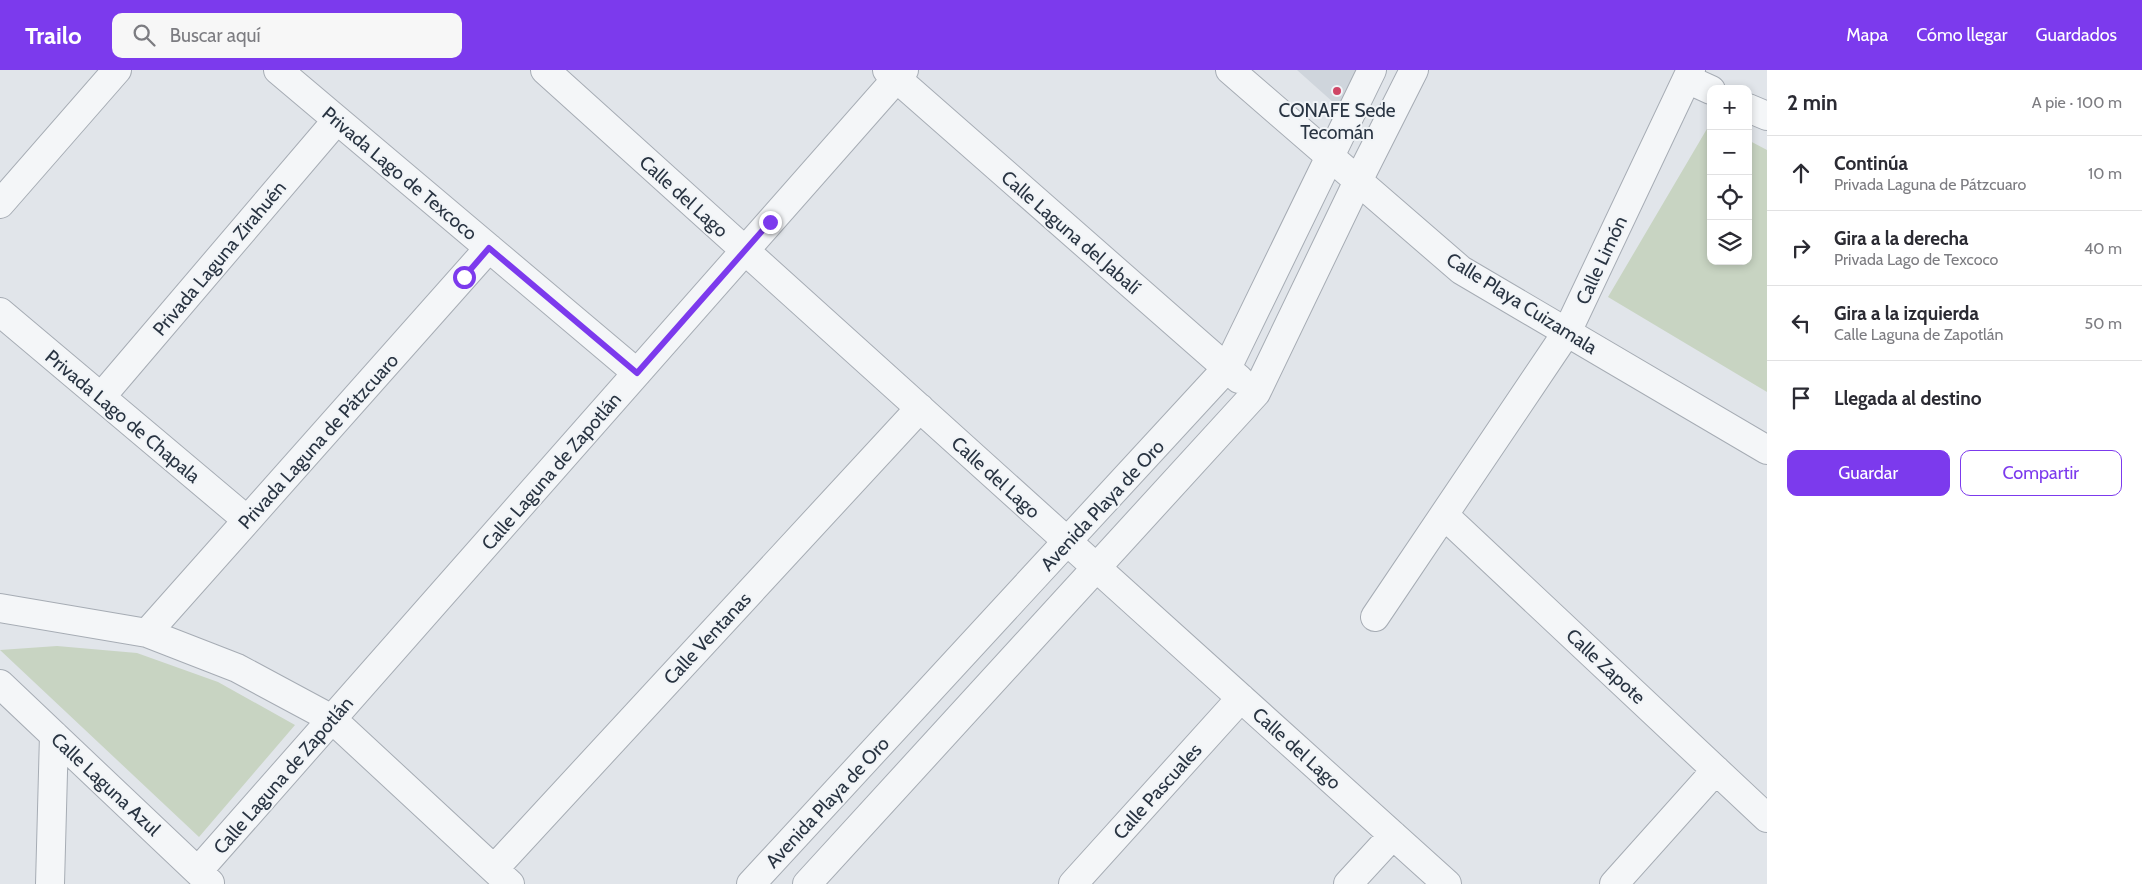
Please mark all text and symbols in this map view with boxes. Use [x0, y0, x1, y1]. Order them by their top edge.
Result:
search box [112, 13, 462, 58]
text: Trailo [25, 21, 82, 50]
icon: search [130, 21, 158, 49]
text: Buscar aquí [170, 24, 260, 47]
text: Mapa [1846, 24, 1888, 46]
text: Cómo llegar [1916, 24, 2008, 46]
text: Guardados [2036, 24, 2117, 46]
marker: CONAFE Sede Tecomán [1331, 85, 1343, 97]
map controls [1707, 85, 1752, 265]
button: + [1707, 85, 1752, 130]
text: 2 min [1787, 90, 1838, 115]
text: A pie · 100 m [2032, 93, 2122, 112]
place label: CONAFE Sede Tecomán [1279, 99, 1396, 144]
street label: Privada Lago de Texcoco [318, 102, 482, 245]
button: − [1707, 130, 1752, 175]
street label: Calle del Lago [635, 151, 733, 242]
text: Continúa [1834, 152, 1908, 175]
icon: ahead [1787, 159, 1815, 187]
text: 10 m [2088, 164, 2122, 183]
street label: Calle Laguna del Jabalí [996, 166, 1145, 299]
button: locate [1707, 175, 1752, 220]
text: Privada Laguna de Pátzcuaro [1834, 175, 2026, 194]
street label: Privada Laguna Zirahuén [148, 176, 291, 340]
route end [759, 211, 782, 234]
street label: Calle Limón [1571, 212, 1632, 308]
button: layers [1707, 220, 1752, 265]
text: Gira a la derecha [1834, 227, 1969, 250]
icon: right [1787, 234, 1815, 262]
text: 40 m [2084, 239, 2122, 258]
street label: Calle Playa Cuizamala [1442, 248, 1601, 359]
text: Privada Lago de Texcoco [1834, 250, 1998, 269]
route start [453, 266, 476, 289]
text: Gira a la izquierda [1834, 302, 1979, 325]
icon: left [1787, 309, 1815, 337]
text: 50 m [2085, 314, 2122, 333]
text: Calle Laguna de Zapotlán [1834, 325, 2003, 344]
street label: Privada Lago de Chapala [41, 345, 205, 488]
street label: Privada Laguna de Pátzcuaro [233, 349, 403, 534]
icon: arrive [1787, 384, 1815, 412]
text: Llegada al destino [1834, 387, 1981, 410]
street label: Calle Laguna de Zapotlán [477, 388, 626, 555]
street label: Calle del Lago [947, 432, 1045, 523]
street label: Avenida Playa de Oro [1036, 435, 1169, 576]
button: Guardar [1787, 450, 1950, 496]
button: Compartir [1960, 450, 2122, 496]
street label: Calle Ventanas [659, 587, 756, 689]
street label: Calle Zapote [1561, 624, 1650, 709]
street label: Calle Laguna de Zapotlán [209, 692, 358, 859]
street label: Calle del Lago [1248, 703, 1346, 794]
street label: Calle Laguna Azul [46, 728, 165, 841]
street label: Avenida Playa de Oro [761, 732, 894, 873]
street label: Calle Pascuales [1108, 739, 1206, 844]

